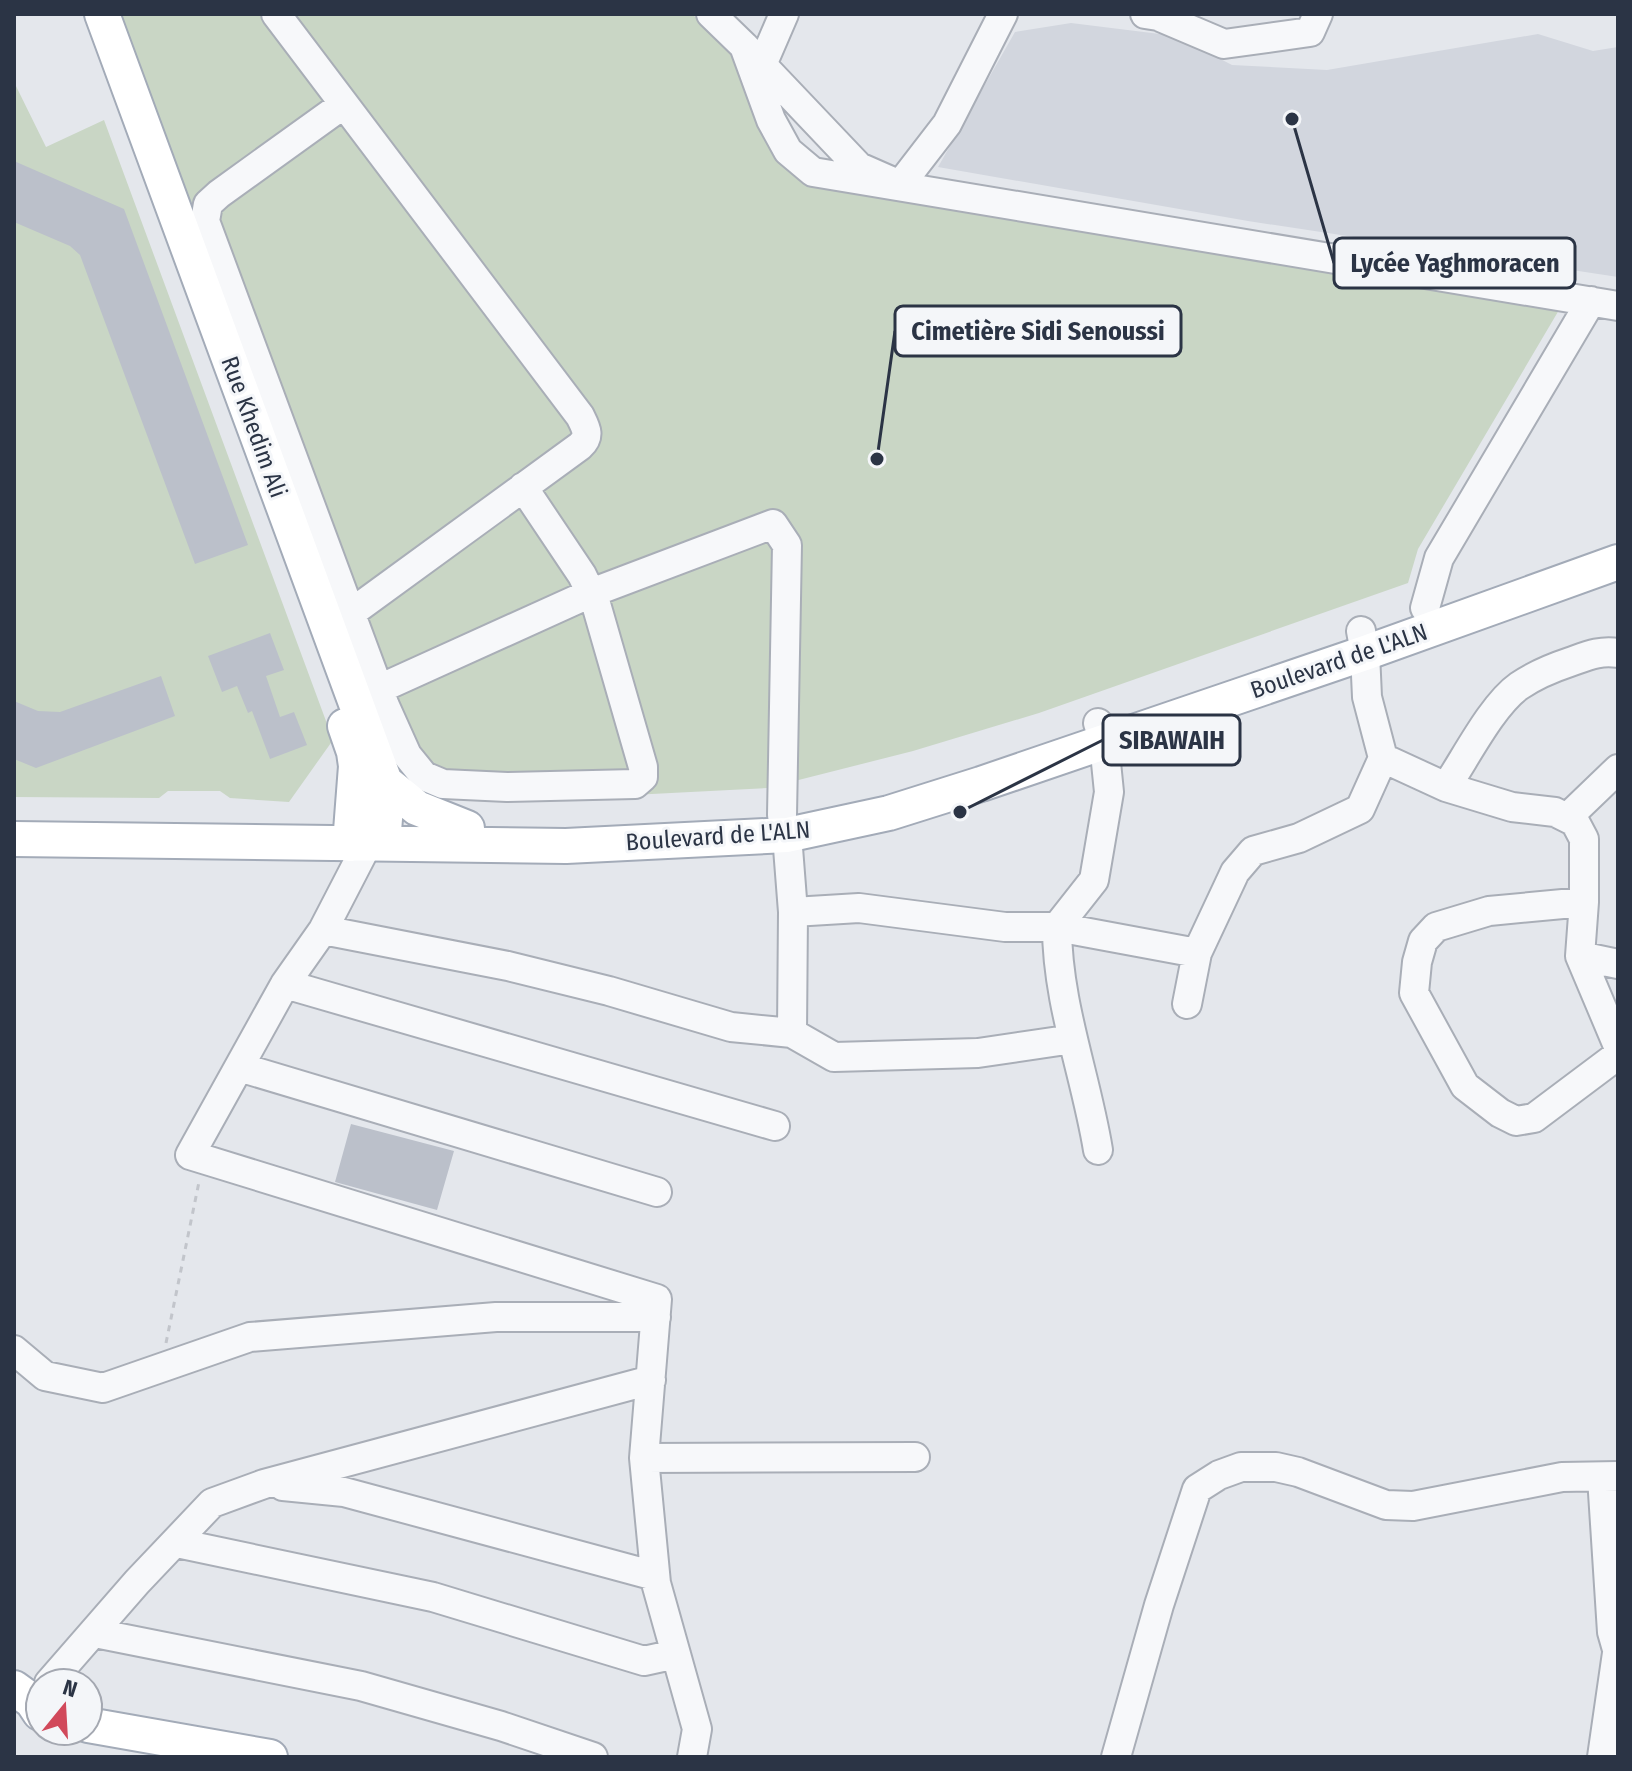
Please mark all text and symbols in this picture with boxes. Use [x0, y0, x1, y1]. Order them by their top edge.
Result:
callout: Lycée Yaghmoracen [1334, 238, 1575, 288]
text: Lycée Yaghmoracen [1350, 248, 1560, 279]
callout: Cimetière Sidi Senoussi [895, 306, 1181, 356]
text: Cimetière Sidi Senoussi [911, 316, 1165, 347]
street label: Rue Khedim Ali [215, 353, 293, 501]
street label: Boulevard de L'ALN [1247, 618, 1431, 704]
callout: SIBAWAIH [1103, 715, 1240, 765]
text: SIBAWAIH [1119, 725, 1225, 756]
street label: Boulevard de L'ALN [625, 816, 811, 856]
north arrow [24, 1667, 104, 1747]
text: N [60, 1674, 80, 1703]

